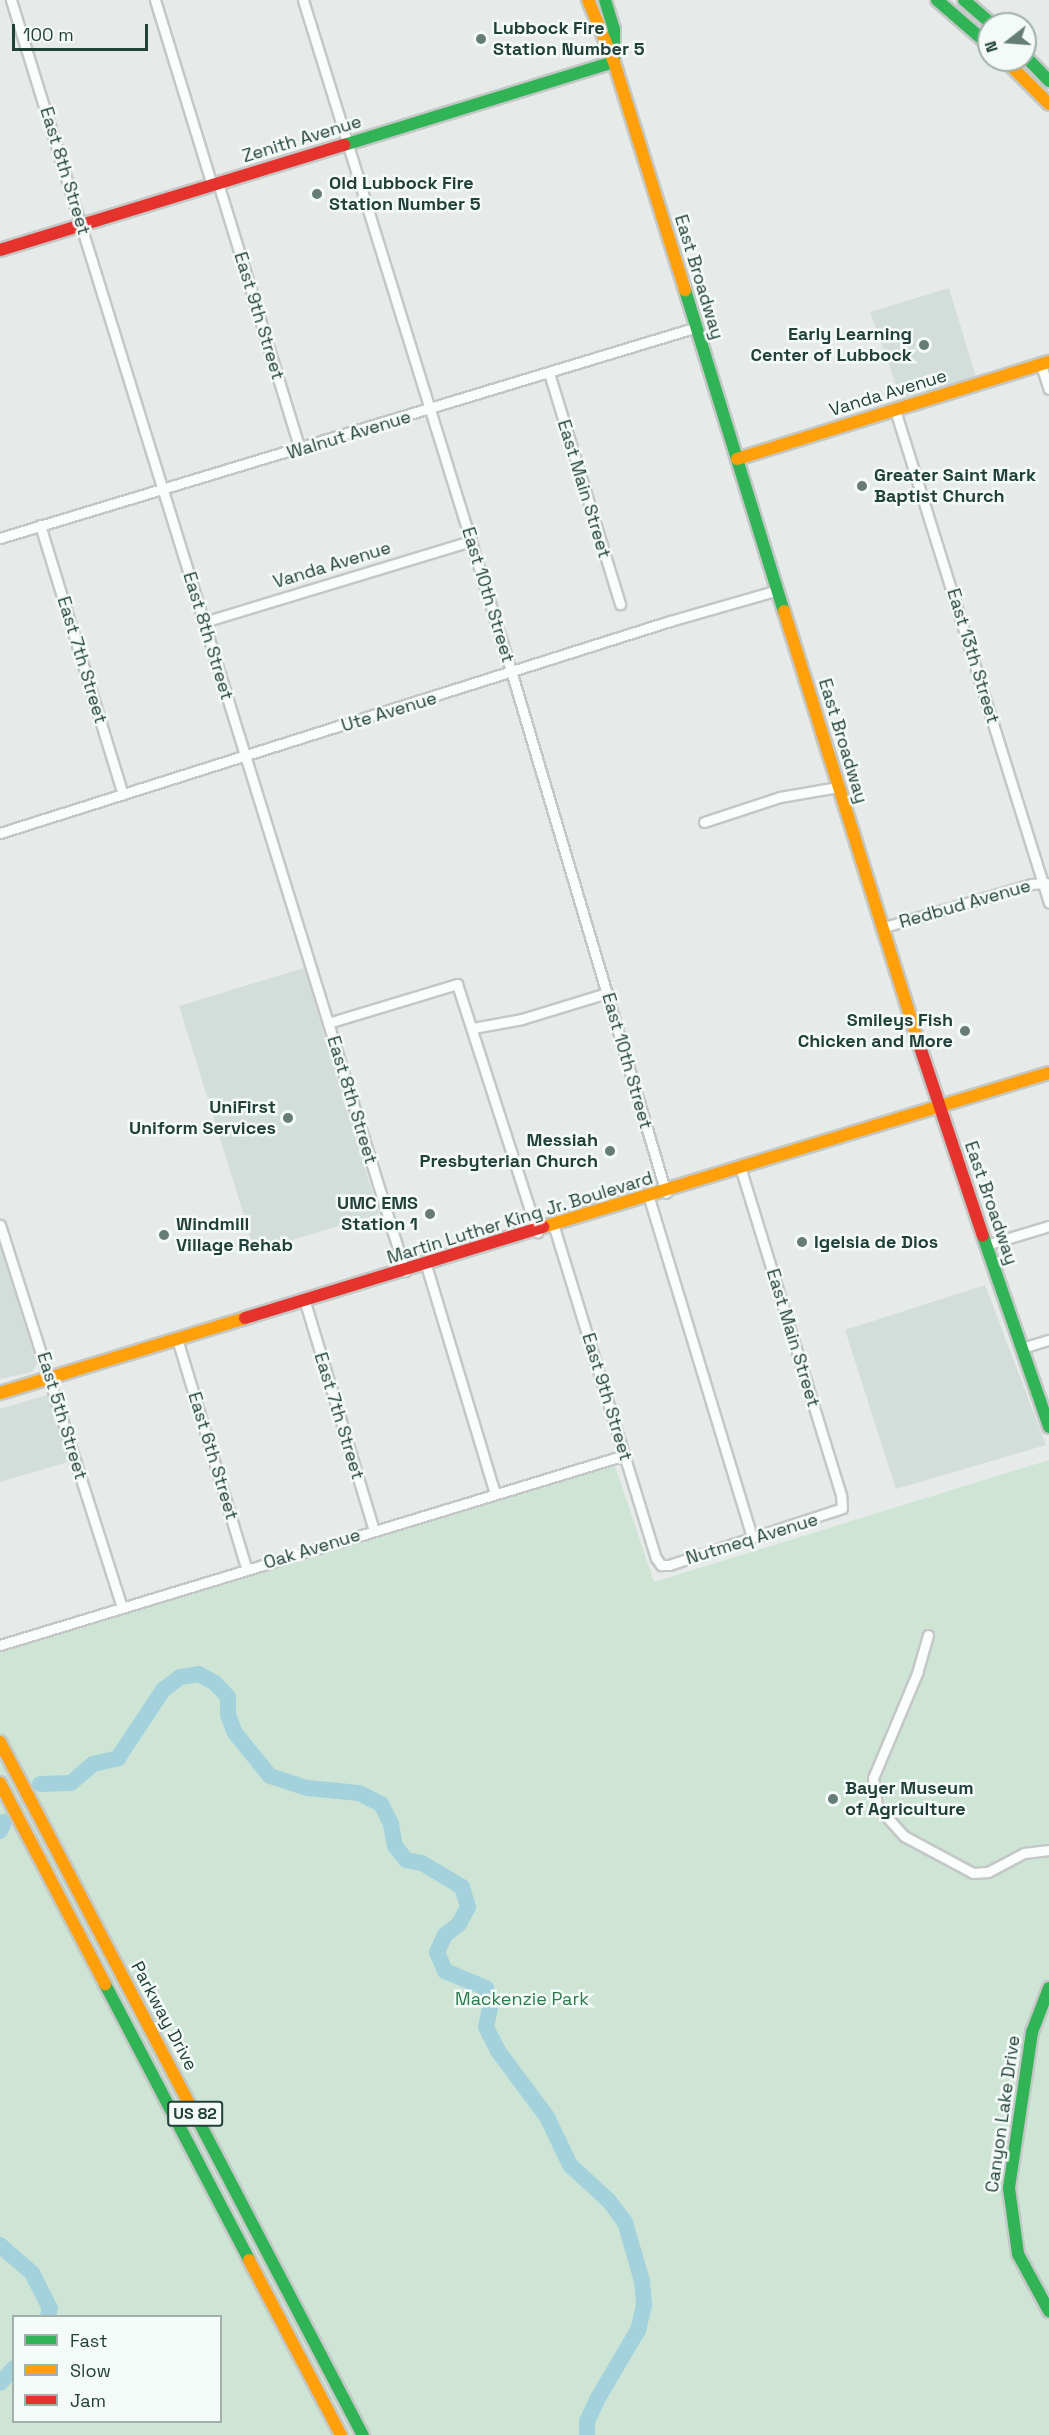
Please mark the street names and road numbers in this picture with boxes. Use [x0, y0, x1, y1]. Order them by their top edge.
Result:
street label: East 8th Street [35, 104, 95, 238]
street label: Zenith Avenue [240, 111, 364, 167]
street label: East Broadway [670, 212, 728, 342]
street label: East 9th Street [229, 249, 289, 383]
street label: Vanda Avenue [826, 365, 950, 421]
street label: Walnut Avenue [284, 406, 414, 464]
street label: East Main Street [553, 417, 615, 561]
street label: East 10th Street [457, 525, 519, 665]
street label: Vanda Avenue [270, 537, 394, 593]
street label: East 8th Street [178, 569, 238, 703]
street label: East 13th Street [942, 586, 1004, 726]
street label: East 7th Street [52, 594, 112, 726]
street label: East Broadway [814, 676, 872, 806]
street label: Ute Avenue [339, 687, 439, 737]
street label: Redbud Avenue [897, 875, 1033, 933]
street label: East 10th Street [597, 990, 657, 1132]
street label: East 8th Street [322, 1033, 382, 1167]
street label: East Broadway [960, 1138, 1022, 1268]
street label: Martin Luther King Jr. Boulevard [384, 1167, 656, 1269]
street label: East Main Street [762, 1266, 824, 1410]
street label: East 9th Street [577, 1330, 637, 1464]
street label: East 5th Street [32, 1350, 92, 1482]
street label: East 7th Street [309, 1350, 369, 1482]
street label: East 6th Street [183, 1389, 243, 1523]
street label: Nutmeq Avenue [683, 1509, 821, 1569]
street label: Oak Avenue [261, 1524, 363, 1574]
street label: Parkway Drive [126, 1958, 202, 2074]
street label: Canyon Lake Drive [981, 2034, 1025, 2194]
road number: US 82 [166, 2101, 224, 2127]

